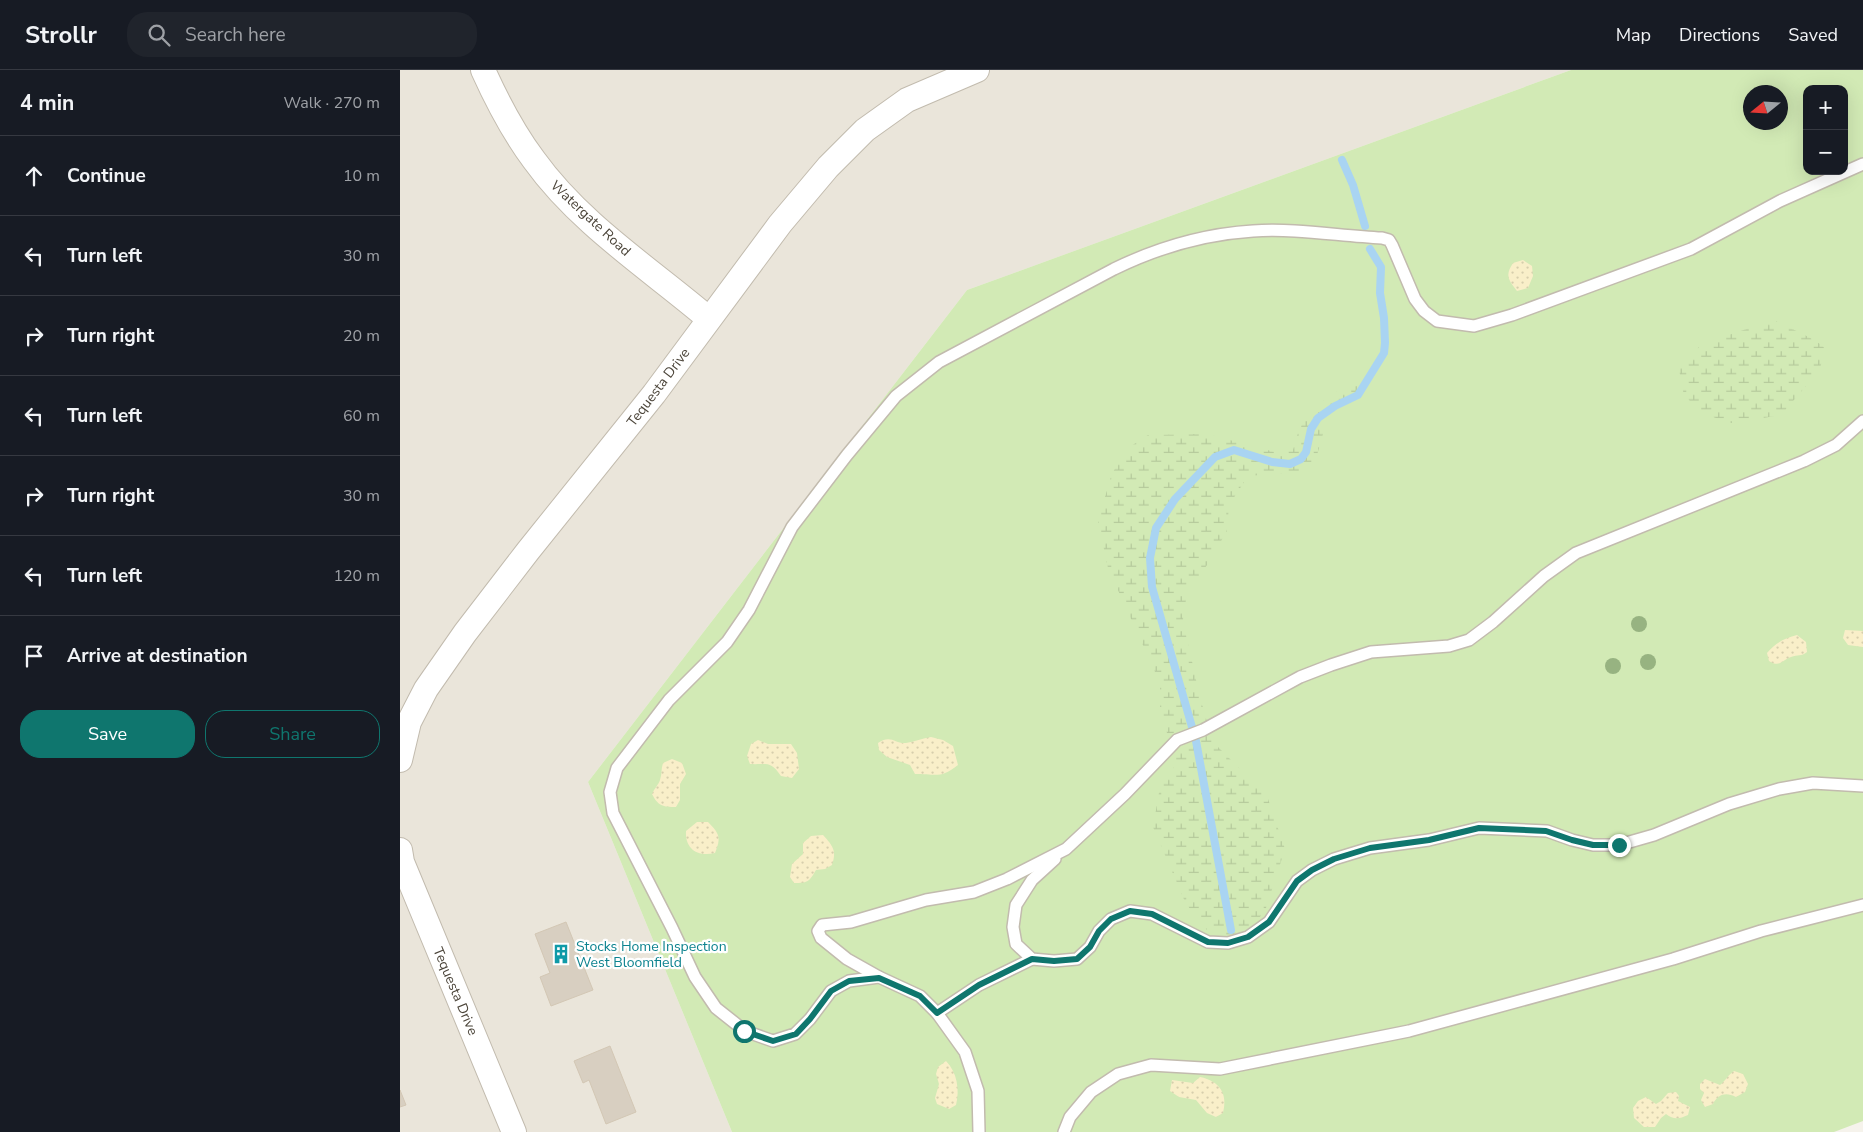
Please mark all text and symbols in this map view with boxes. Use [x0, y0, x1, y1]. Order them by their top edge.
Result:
search box [127, 12, 477, 57]
text: Strollr [25, 19, 97, 51]
icon: search [145, 21, 173, 49]
text: Search here [185, 22, 286, 48]
text: Map [1616, 23, 1651, 47]
text: Directions [1679, 23, 1760, 47]
text: Saved [1788, 23, 1838, 47]
north arrow [1743, 85, 1788, 130]
map controls [1803, 85, 1848, 175]
button: + [1803, 85, 1848, 130]
text: 4 min [20, 89, 74, 117]
text: Walk · 270 m [284, 92, 380, 114]
button: − [1803, 130, 1848, 175]
icon: ahead [20, 162, 48, 190]
text: Continue [67, 163, 146, 189]
text: 10 m [343, 165, 380, 187]
street label: Watergate Road [546, 176, 635, 261]
icon: left [20, 242, 48, 270]
text: Turn left [67, 243, 142, 269]
text: 30 m [343, 245, 380, 267]
icon: right [20, 322, 48, 350]
text: Turn right [67, 323, 154, 349]
text: 20 m [343, 325, 380, 347]
street label: Tequesta Drive [623, 344, 694, 431]
icon: left [20, 402, 48, 430]
text: Turn left [67, 403, 142, 429]
text: 60 m [343, 405, 380, 427]
icon: right [20, 482, 48, 510]
text: Turn right [67, 483, 154, 509]
text: 30 m [343, 485, 380, 507]
icon: left [20, 562, 48, 590]
text: Turn left [67, 563, 142, 589]
text: 120 m [333, 565, 380, 587]
icon: arrive [20, 642, 48, 670]
text: Arrive at destination [67, 643, 248, 669]
button: Save [20, 710, 195, 758]
button: Share [205, 710, 380, 758]
route end [1608, 834, 1631, 857]
place label: Stocks Home Inspection West Bloomfield [576, 937, 727, 972]
building icon: Stocks Home Inspection West Bloomfield [550, 943, 572, 965]
street label: Tequesta Drive [428, 944, 483, 1038]
route start [733, 1020, 756, 1043]

